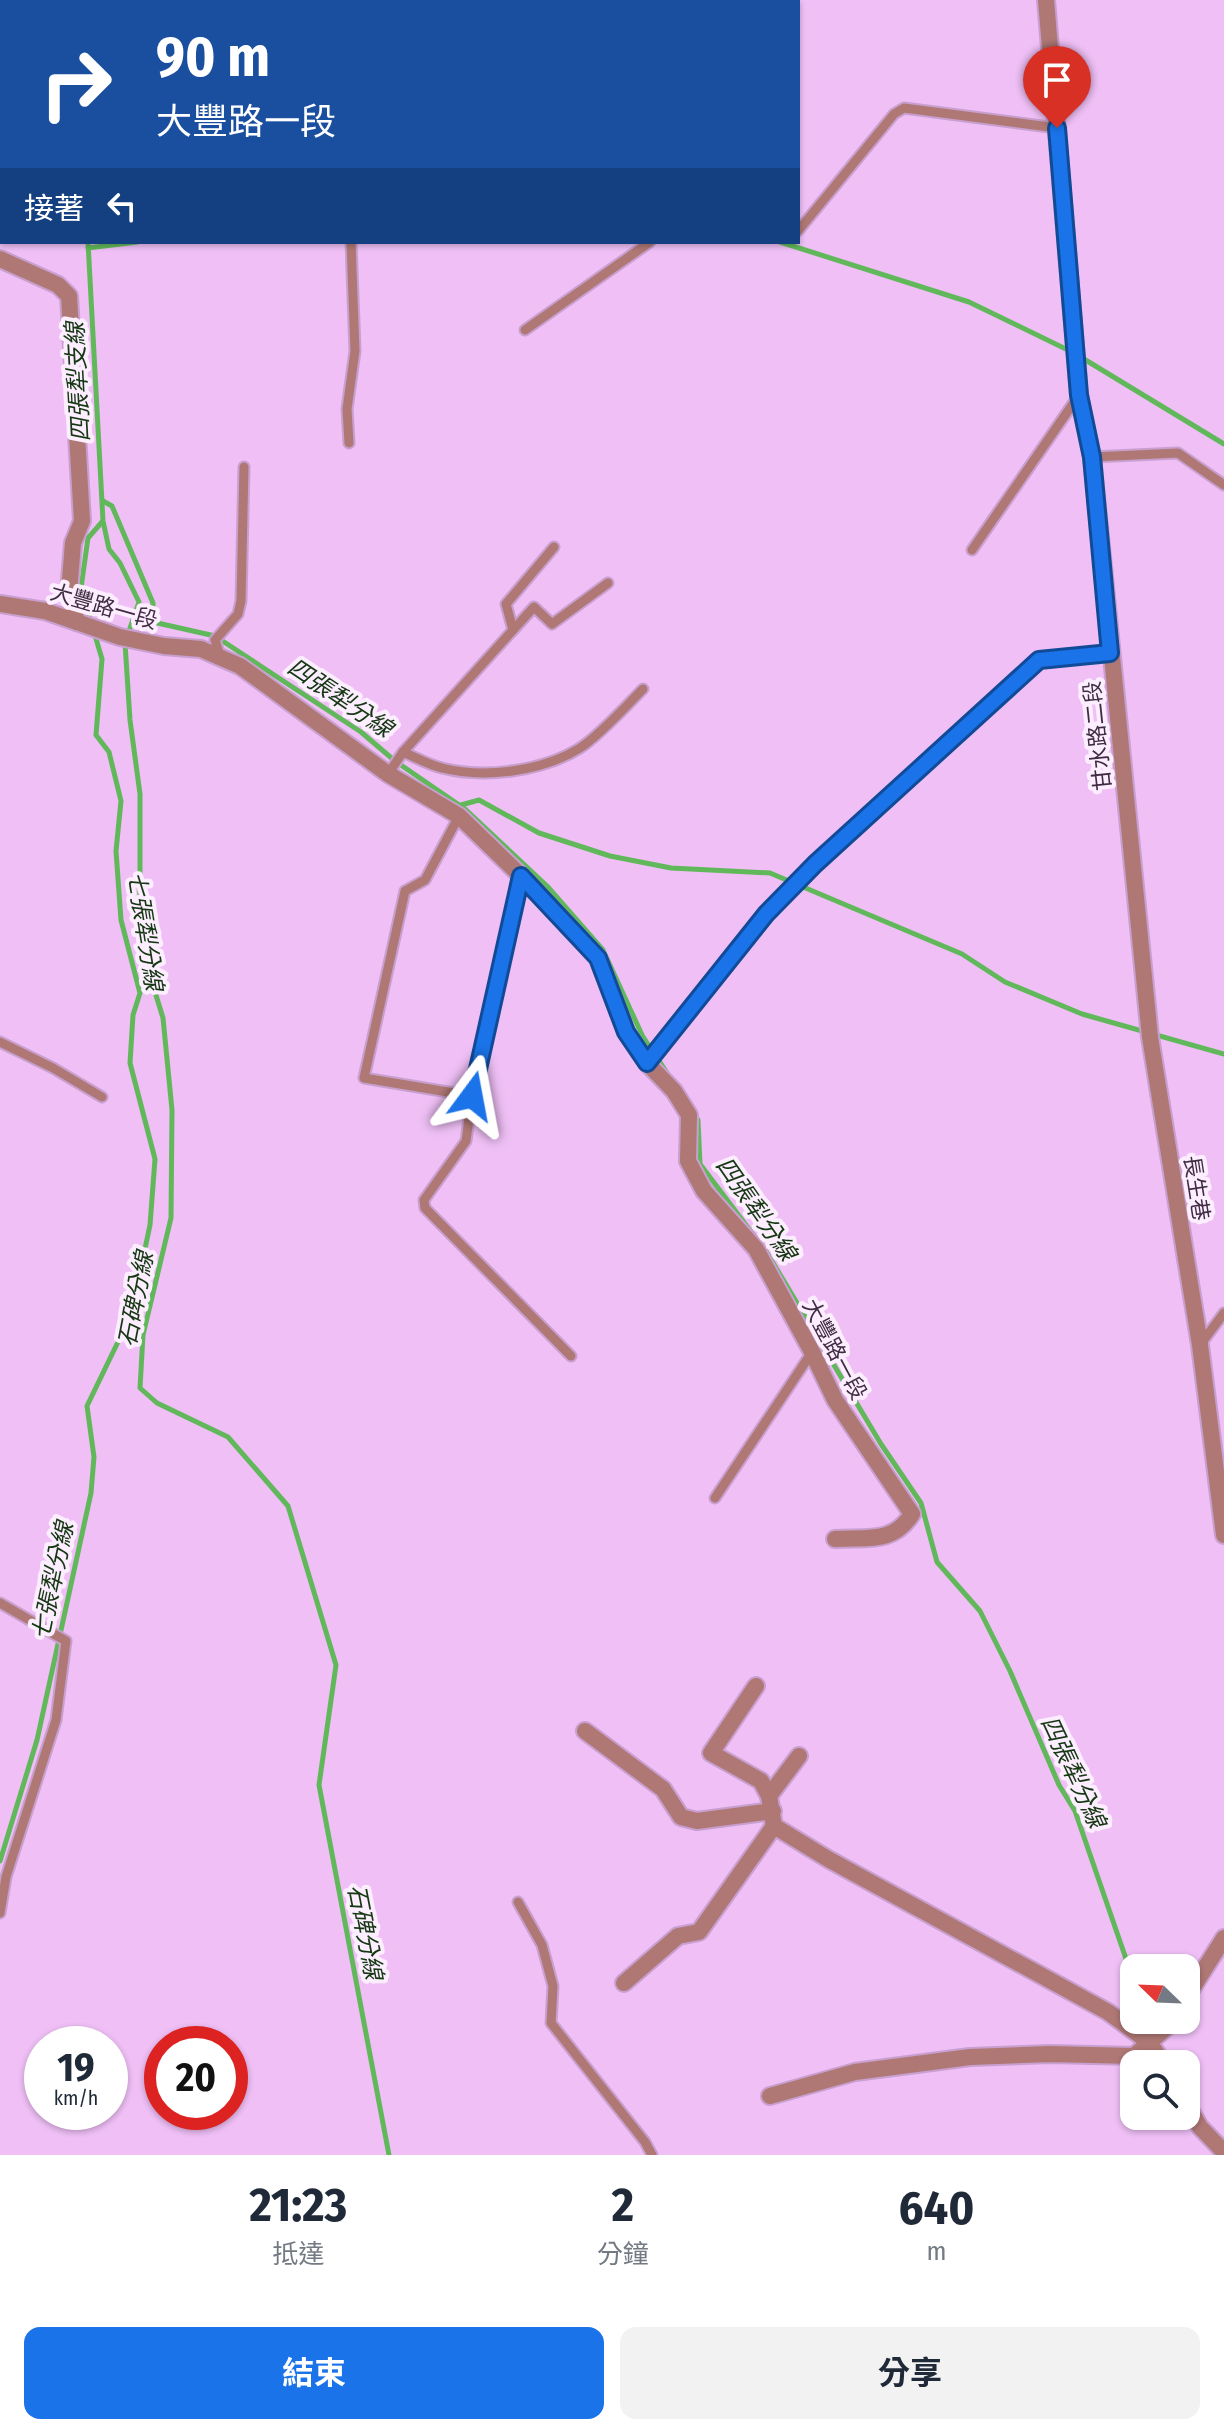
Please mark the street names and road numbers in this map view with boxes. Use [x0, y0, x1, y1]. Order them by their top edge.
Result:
street label: 大豐路一段 [47, 578, 160, 635]
street label: 甘水路二段 [1078, 680, 1117, 792]
street label: 長生巷 [1178, 1153, 1215, 1223]
street label: 大豐路一段 [797, 1294, 872, 1404]

